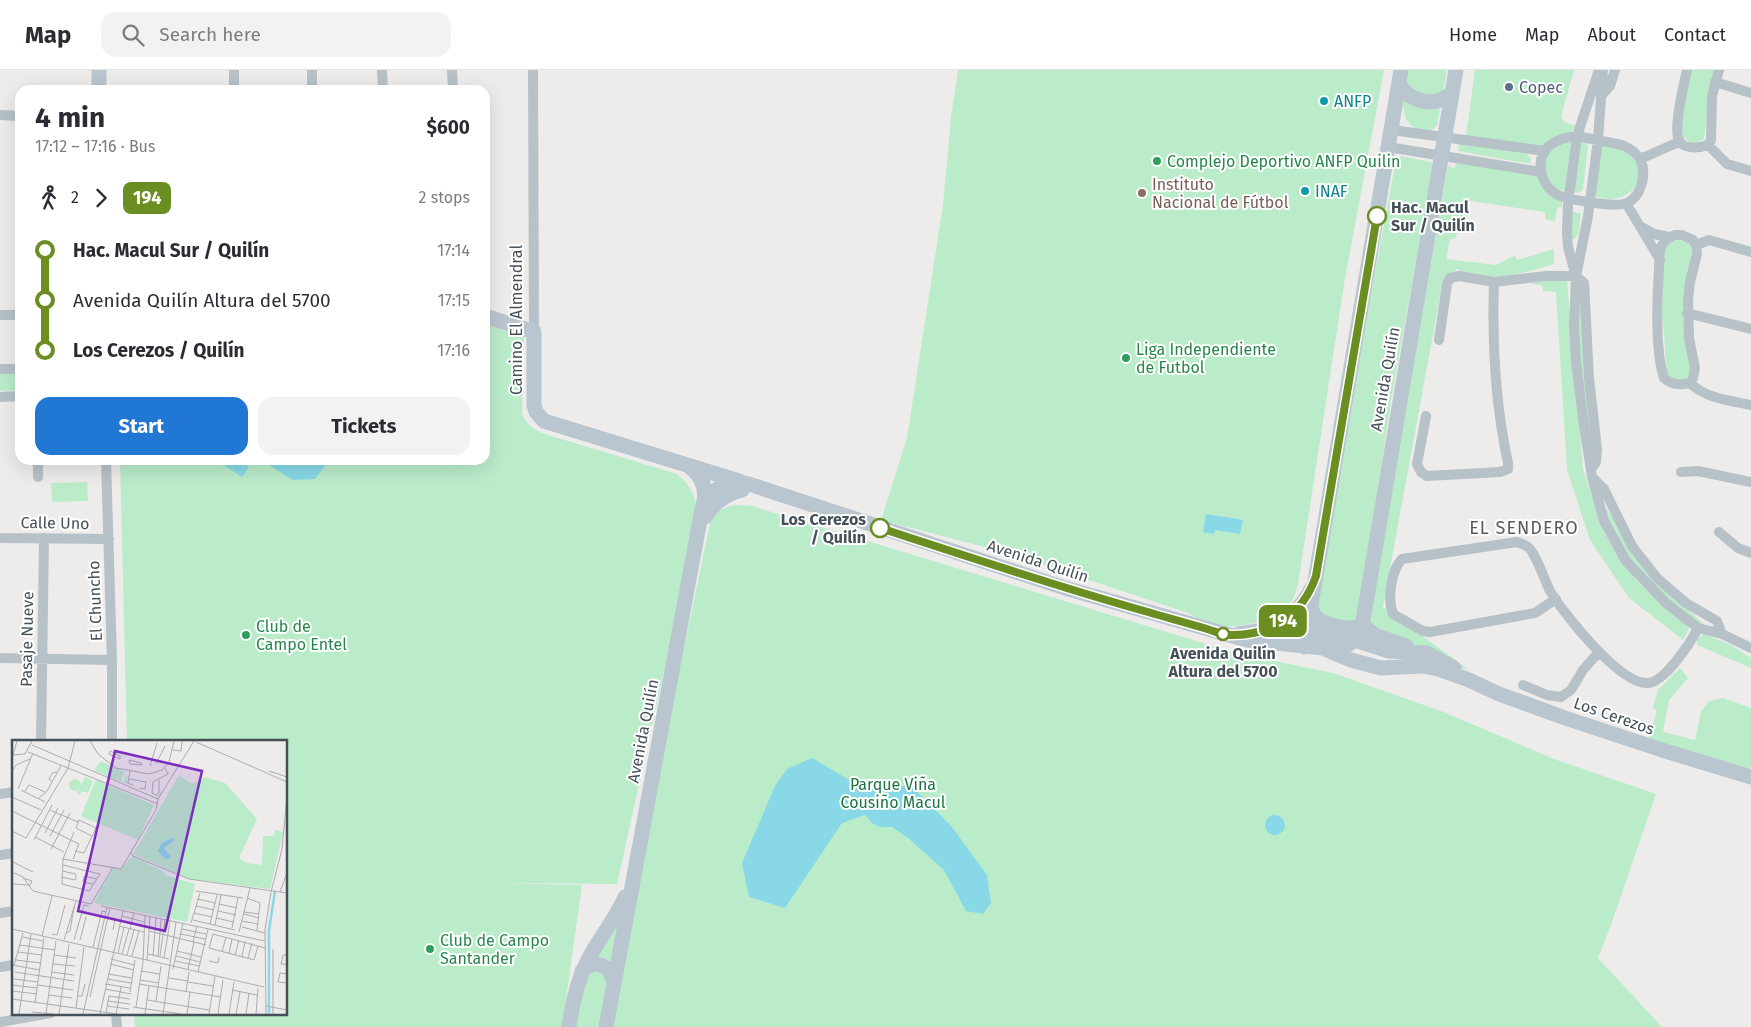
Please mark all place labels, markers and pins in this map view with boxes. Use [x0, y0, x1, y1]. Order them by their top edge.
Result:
place label: Copec [1519, 78, 1563, 97]
marker: Copec [1503, 81, 1515, 93]
place label: ANFP [1334, 92, 1371, 111]
marker: ANFP [1318, 95, 1330, 107]
place label: Complejo Deportivo ANFP Quilin [1167, 152, 1400, 171]
marker: Complejo Deportivo ANFP Quilin [1151, 155, 1163, 167]
place label: Instituto Nacional de Fútbol [1152, 175, 1289, 212]
place label: INAF [1315, 182, 1348, 201]
marker: INAF [1299, 185, 1311, 197]
marker: Instituto Nacional de Fútbol [1136, 187, 1148, 199]
place label: Hac. Macul Sur / Quilín [1391, 198, 1475, 235]
marker: Hac. Macul Sur / Quilín [1367, 206, 1387, 226]
place label: Liga Independiente de Futbol [1136, 340, 1276, 377]
marker: Liga Independiente de Futbol [1120, 352, 1132, 364]
place label: Los Cerezos / Quilín [781, 510, 866, 547]
marker: Los Cerezos / Quilín [870, 518, 890, 538]
place label: Club de Campo Entel [256, 617, 347, 654]
marker: Avenida Quilín Altura del 5700 [1216, 627, 1230, 641]
marker: Club de Campo Entel [240, 629, 252, 641]
place label: Avenida Quilín Altura del 5700 [1167, 644, 1278, 681]
place label: Club de Campo Santander [440, 931, 549, 968]
marker: Club de Campo Santander [424, 943, 436, 955]

